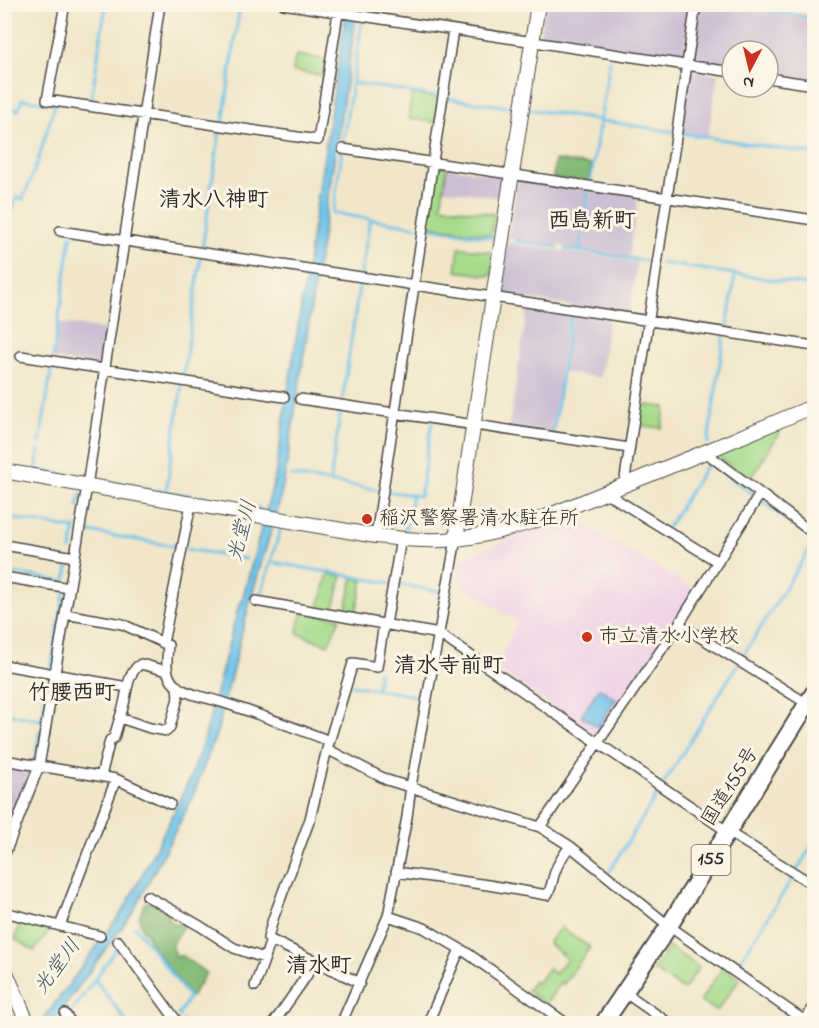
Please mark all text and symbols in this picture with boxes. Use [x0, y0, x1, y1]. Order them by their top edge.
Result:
north arrow [720, 39, 780, 99]
text: N [741, 69, 755, 94]
district label: 清水八神町 [159, 185, 269, 217]
district label: 西島新町 [548, 206, 636, 238]
water label: 光堂川 [220, 497, 266, 565]
place label: 稲沢警察署清水駐在所 [379, 505, 579, 534]
marker: 稲沢警察署清水駐在所 [360, 512, 374, 526]
place label: 市立清水小学校 [599, 623, 739, 652]
marker: 市立清水小学校 [580, 630, 594, 644]
district label: 清水寺前町 [394, 651, 504, 683]
district label: 竹腰西町 [28, 678, 116, 710]
street label: 国道155号 [695, 741, 767, 833]
road number: 155 [692, 845, 730, 875]
water label: 光堂川 [27, 933, 89, 1001]
district label: 清水町 [286, 951, 352, 983]

